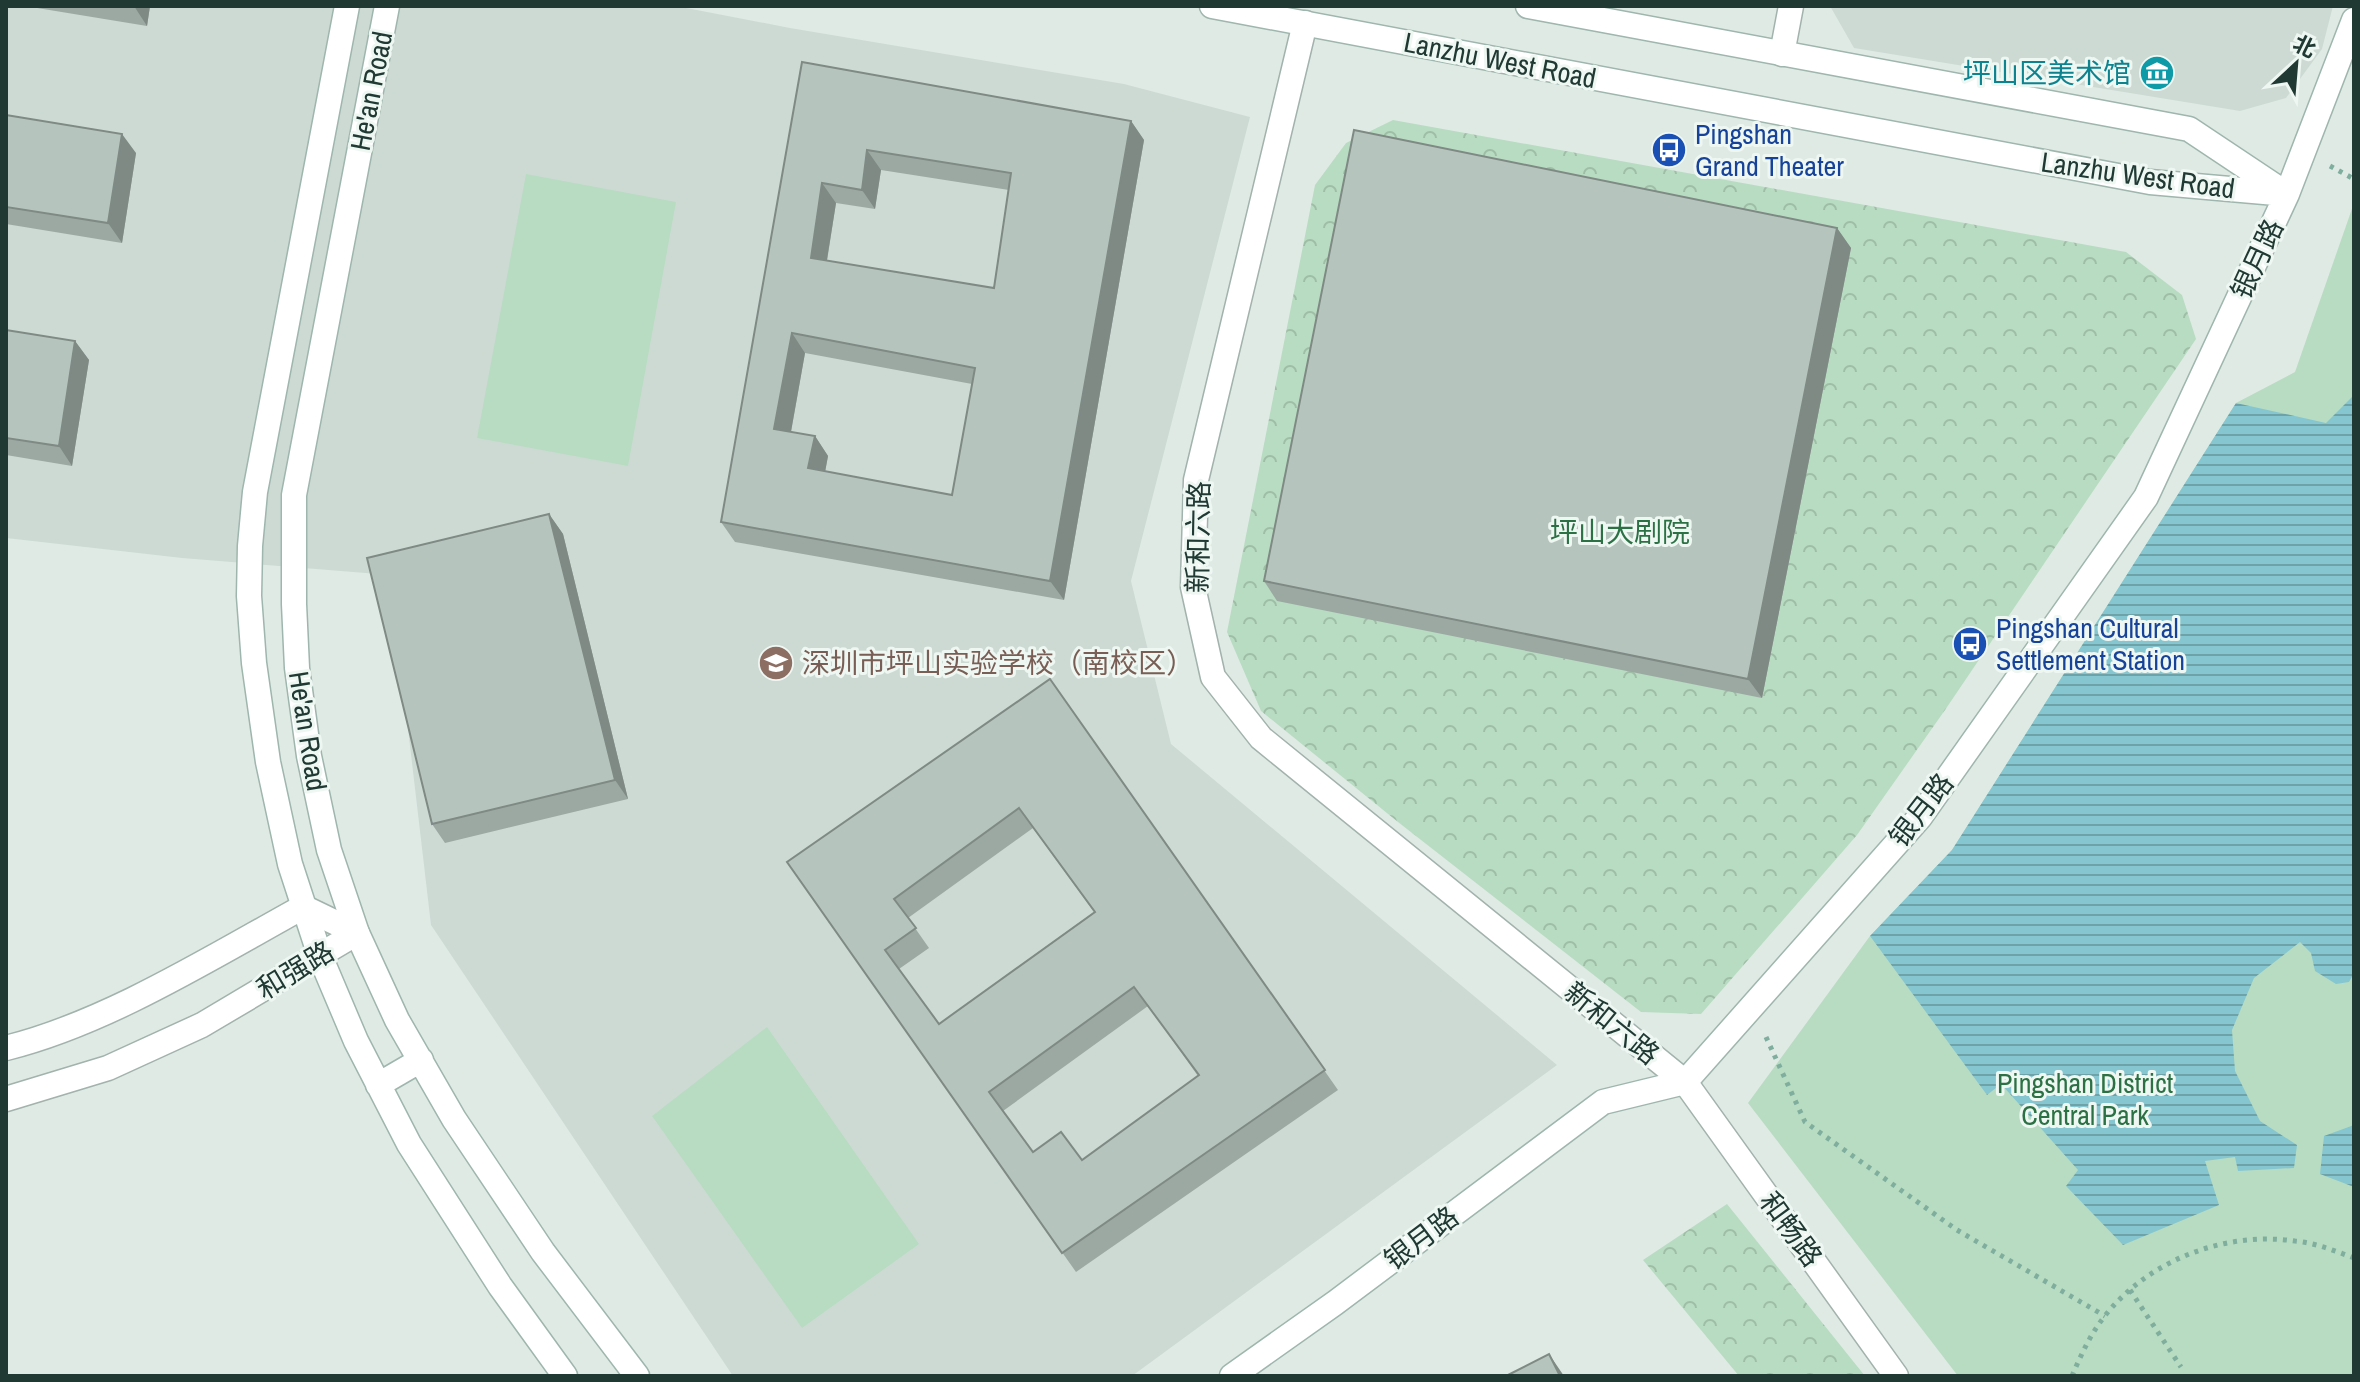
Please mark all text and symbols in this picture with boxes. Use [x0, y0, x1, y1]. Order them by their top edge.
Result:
street label: Lanzhu West Road [1401, 23, 1599, 97]
north arrow [2256, 24, 2336, 104]
street label: He'an Road [341, 28, 401, 154]
text: 北 [2288, 28, 2321, 64]
place label: 坪山区美术馆 [1963, 54, 2131, 92]
museum icon: 坪山区美术馆 [2138, 54, 2176, 92]
place label: Pingshan Grand Theater [1695, 115, 1844, 185]
bus stop icon: Pingshan Grand Theater [1650, 131, 1688, 169]
street label: Lanzhu West Road [2039, 143, 2237, 207]
street label: 银月路 [2222, 213, 2292, 305]
street label: 新和六路 [1178, 481, 1218, 593]
park label: 坪山大剧院 [1550, 513, 1690, 551]
place label: Pingshan Cultural Settlement Station [1996, 609, 2185, 679]
bus stop icon: Pingshan Cultural Settlement Station [1951, 625, 1989, 663]
school or university icon: 深圳市坪山实验学校（南校区） [757, 644, 795, 682]
place label: 深圳市坪山实验学校（南校区） [802, 644, 1194, 682]
street label: He'an Road [280, 668, 336, 794]
street label: 银月路 [1880, 765, 1962, 855]
street label: 和强路 [249, 932, 341, 1008]
street label: 新和六路 [1557, 973, 1667, 1073]
park label: Pingshan District Central Park [1997, 1064, 2173, 1134]
street label: 和畅路 [1751, 1184, 1831, 1274]
street label: 银月路 [1376, 1198, 1466, 1278]

